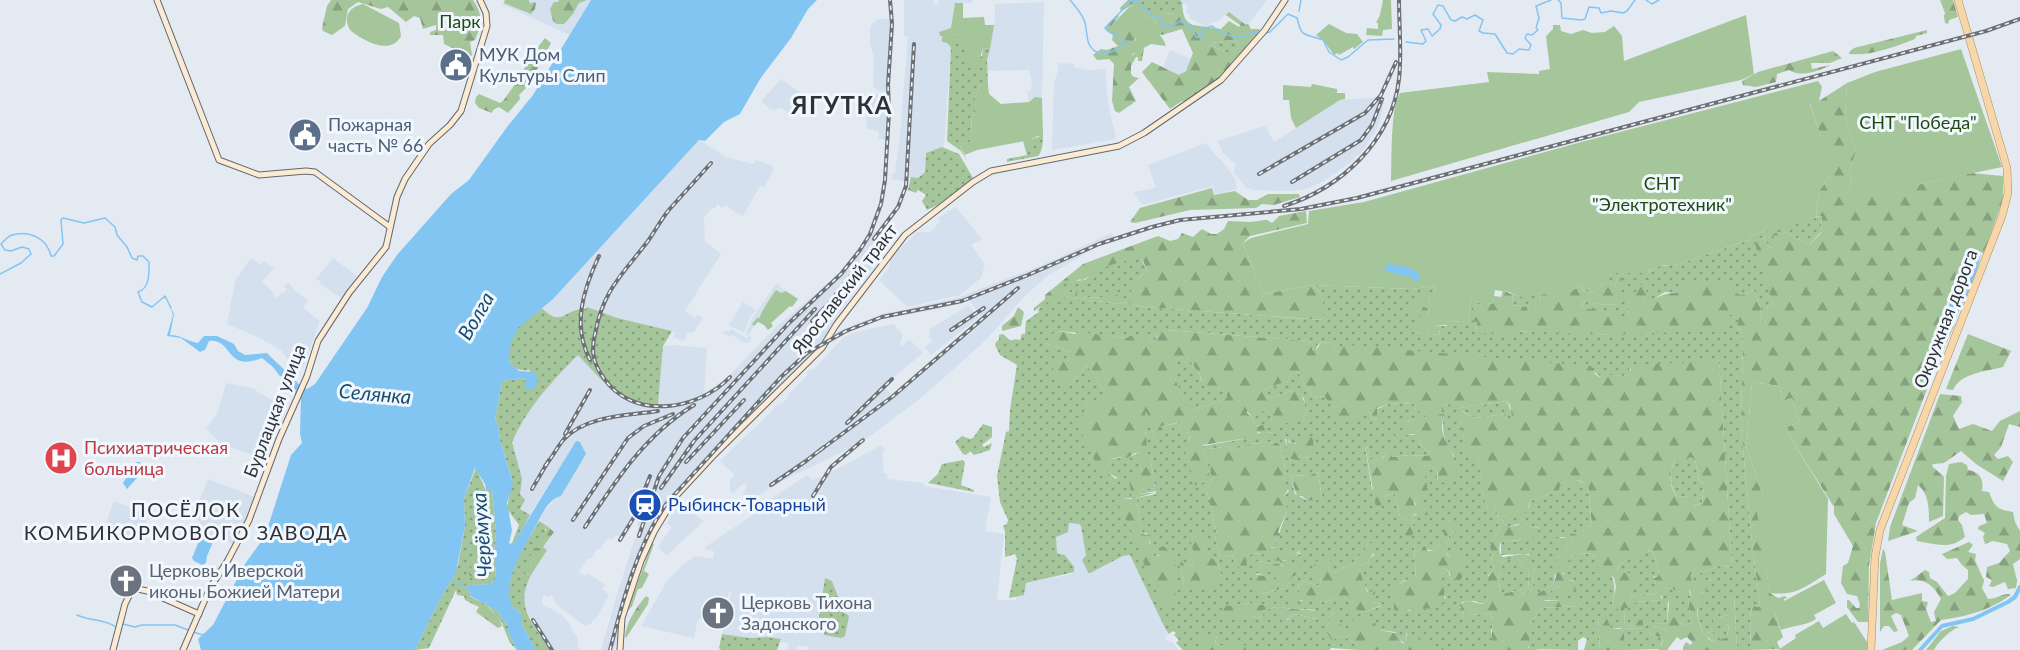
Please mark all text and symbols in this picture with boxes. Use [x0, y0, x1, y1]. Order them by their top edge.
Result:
park label: Парк [439, 10, 481, 32]
place label: МУК Дом Культуры Слип [479, 43, 606, 86]
public building icon: МУК Дом Культуры Слип [438, 47, 474, 83]
district label: ЯГУТКА [790, 90, 893, 119]
park label: СНТ "Победа" [1859, 111, 1977, 133]
place label: Пожарная часть № 66 [328, 113, 423, 156]
public building icon: Пожарная часть № 66 [287, 117, 323, 153]
park label: СНТ "Электротехник" [1592, 172, 1732, 215]
street label: Ярославский тракт [786, 219, 902, 359]
street label: Окружная дорога [1908, 246, 1982, 391]
water label: Волга [452, 287, 498, 344]
street label: Бурлацкая улица [239, 341, 310, 480]
water label: Селянка [338, 378, 412, 408]
place label: Психиатрическая больница [84, 436, 228, 479]
hospital icon: Психиатрическая больница [43, 440, 79, 476]
station icon: Рыбинск-Товарный [627, 487, 663, 523]
water label: Черёмуха [466, 492, 496, 578]
place label: Рыбинск-Товарный [668, 493, 826, 515]
district label: ПОСЁЛОК КОМБИКОРМОВОГО ЗАВОДА [24, 497, 348, 544]
place label: Церковь Иверской иконы Божией Матери [149, 559, 340, 602]
church icon: Церковь Иверской иконы Божией Матери [108, 563, 144, 599]
place label: Церковь Тихона Задонского [741, 591, 872, 634]
church icon: Церковь Тихона Задонского [700, 595, 736, 631]

